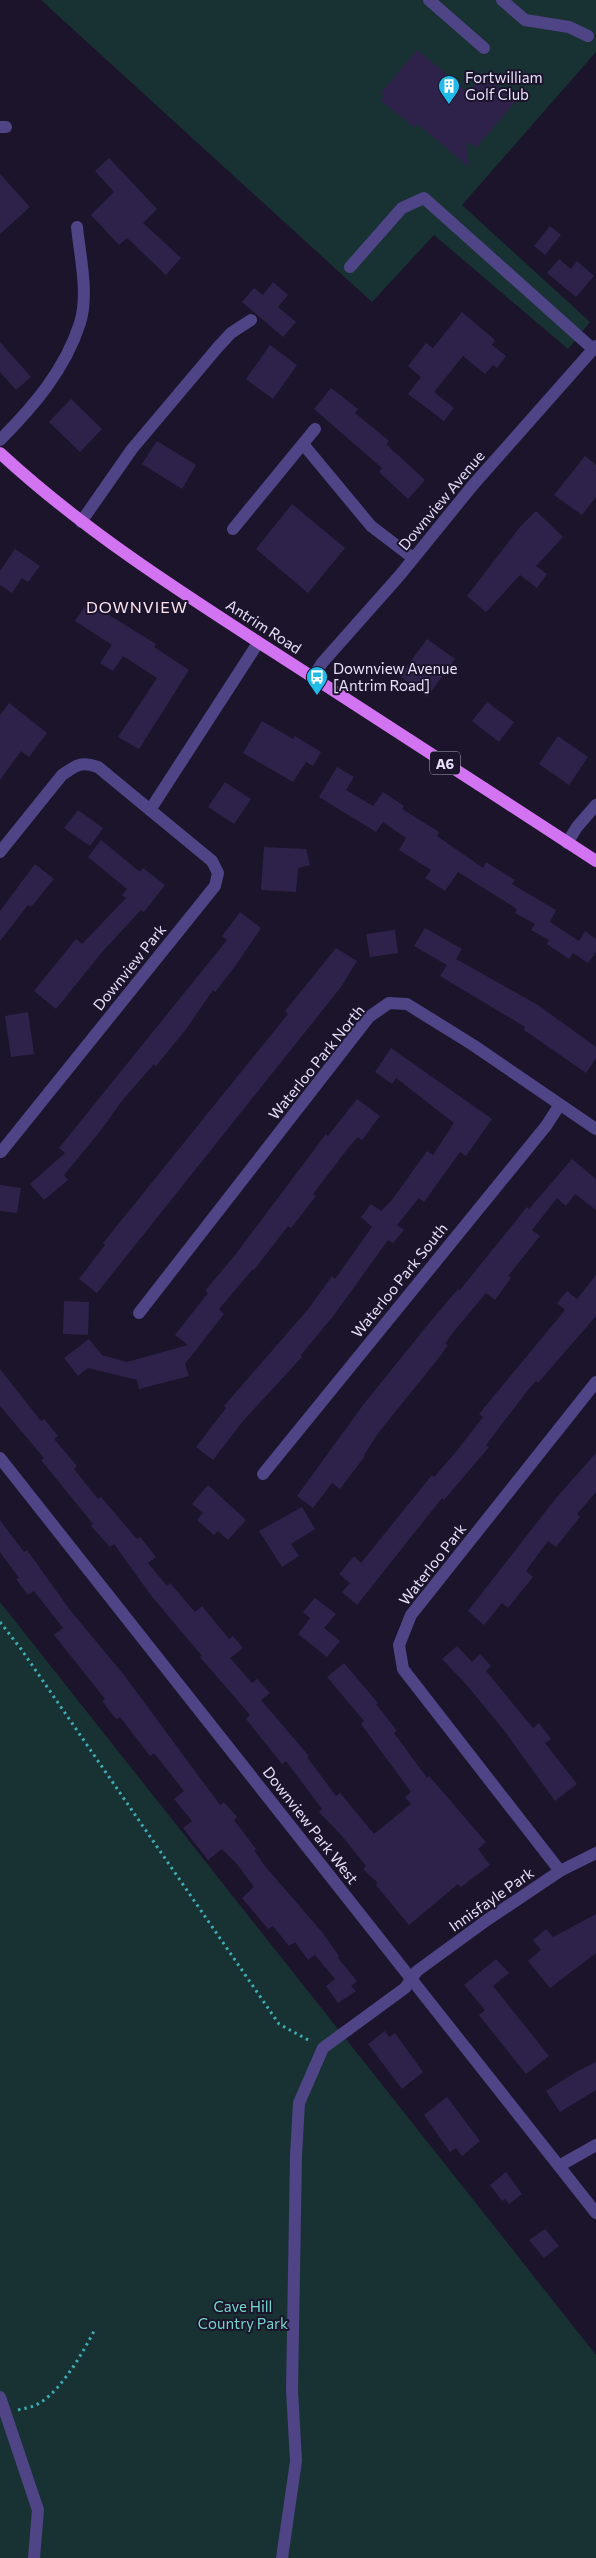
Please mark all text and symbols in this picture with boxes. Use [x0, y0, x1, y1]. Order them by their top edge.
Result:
place label: Fortwilliam Golf Club [465, 68, 543, 103]
building icon: Fortwilliam Golf Club [437, 74, 461, 105]
street label: Downview Avenue [394, 447, 488, 553]
street label: Antrim Road [223, 595, 305, 657]
district label: DOWNVIEW [86, 597, 188, 616]
place label: Downview Avenue [Antrim Road] [333, 659, 457, 694]
bus stop icon: Downview Avenue [Antrim Road] [305, 665, 329, 696]
road number: A6 [430, 751, 460, 774]
street label: Downview Park [89, 920, 169, 1014]
street label: Waterloo Park North [264, 1001, 368, 1123]
street label: Waterloo Park South [347, 1219, 451, 1341]
street label: Waterloo Park [395, 1520, 469, 1608]
street label: Downview Park West [260, 1763, 362, 1887]
street label: Innisfayle Park [445, 1863, 537, 1935]
park label: Cave Hill Country Park [198, 2297, 288, 2332]

